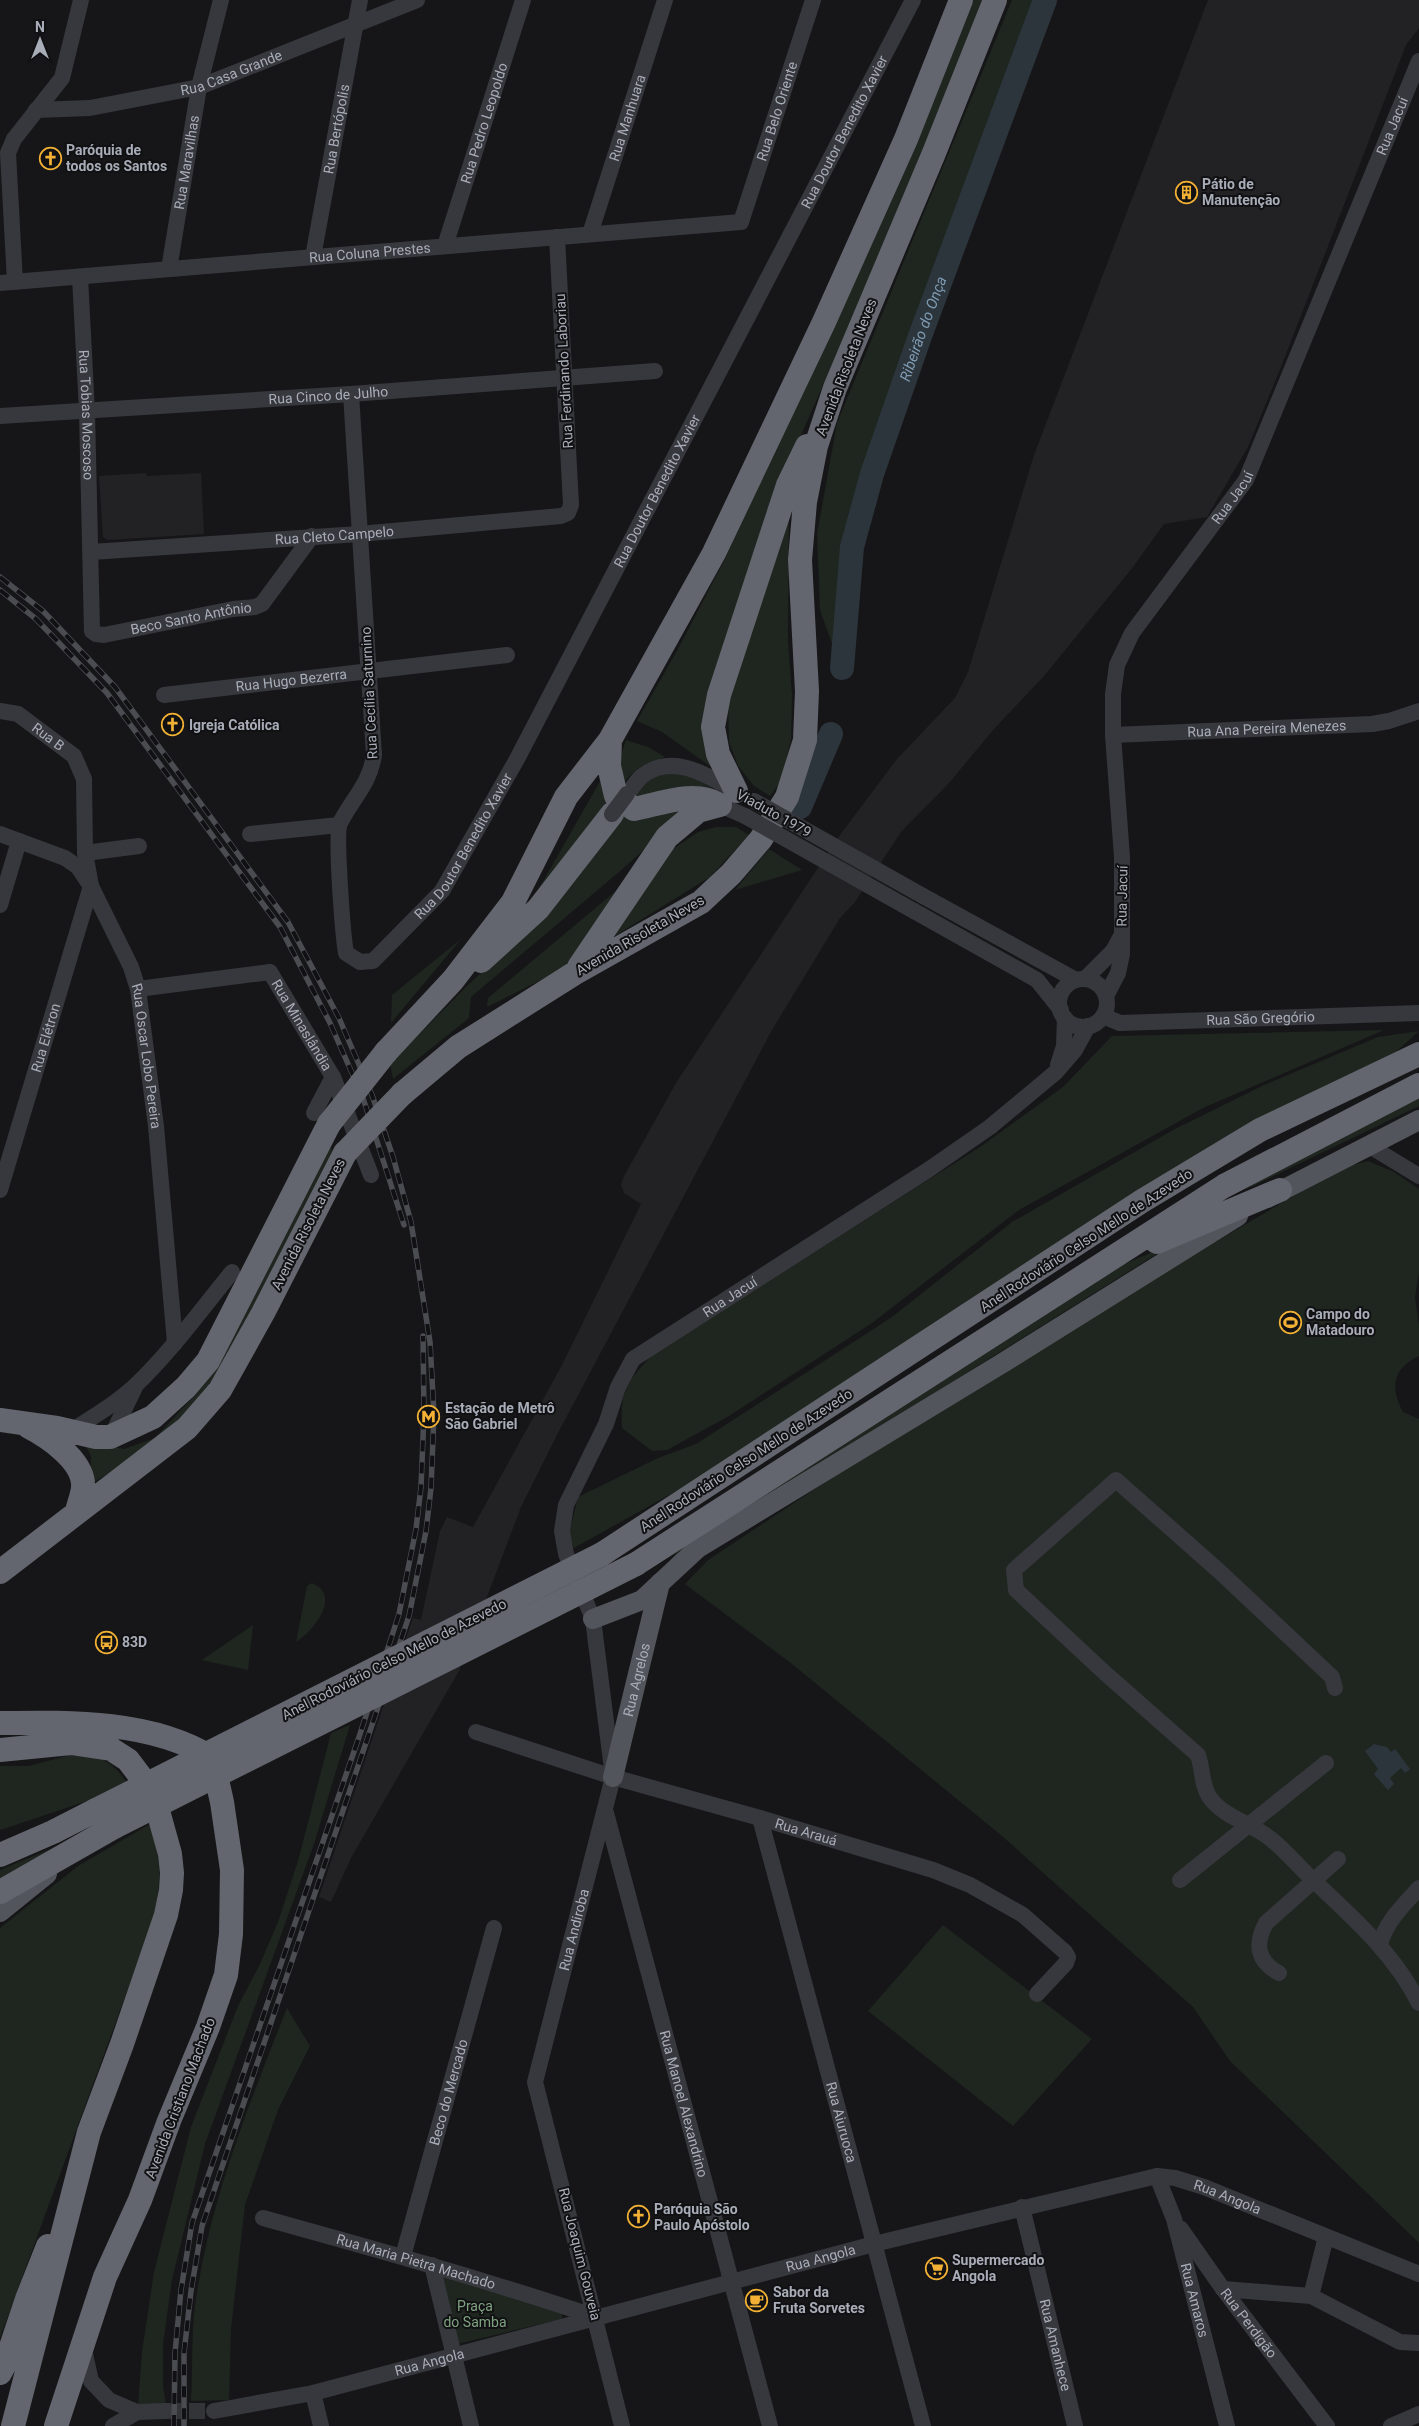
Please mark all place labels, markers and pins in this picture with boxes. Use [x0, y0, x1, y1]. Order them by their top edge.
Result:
place label: Paróquia de todos os Santos [66, 142, 167, 174]
church icon: Paróquia de todos os Santos [38, 146, 62, 170]
place label: Pátio de Manutenção [1202, 176, 1280, 208]
building icon: Pátio de Manutenção [1174, 180, 1198, 204]
church icon: Igreja Católica [161, 713, 185, 737]
place label: Igreja Católica [189, 717, 280, 733]
place label: Campo do Matadouro [1306, 1306, 1375, 1338]
sports icon: Campo do Matadouro [1278, 1310, 1302, 1334]
place label: Estação de Metrô São Gabriel [445, 1400, 555, 1432]
metro station icon: Estação de Metrô São Gabriel [417, 1404, 441, 1428]
bus stop icon: 83D [94, 1630, 118, 1654]
place label: 83D [122, 1634, 147, 1650]
place label: Paróquia São Paulo Apóstolo [654, 2201, 750, 2233]
church icon: Paróquia São Paulo Apóstolo [626, 2205, 650, 2229]
place label: Supermercado Angola [952, 2252, 1044, 2284]
supermarket icon: Supermercado Angola [924, 2256, 948, 2280]
place label: Sabor da Fruta Sorvetes [773, 2284, 865, 2316]
cafe icon: Sabor da Fruta Sorvetes [745, 2288, 769, 2312]

